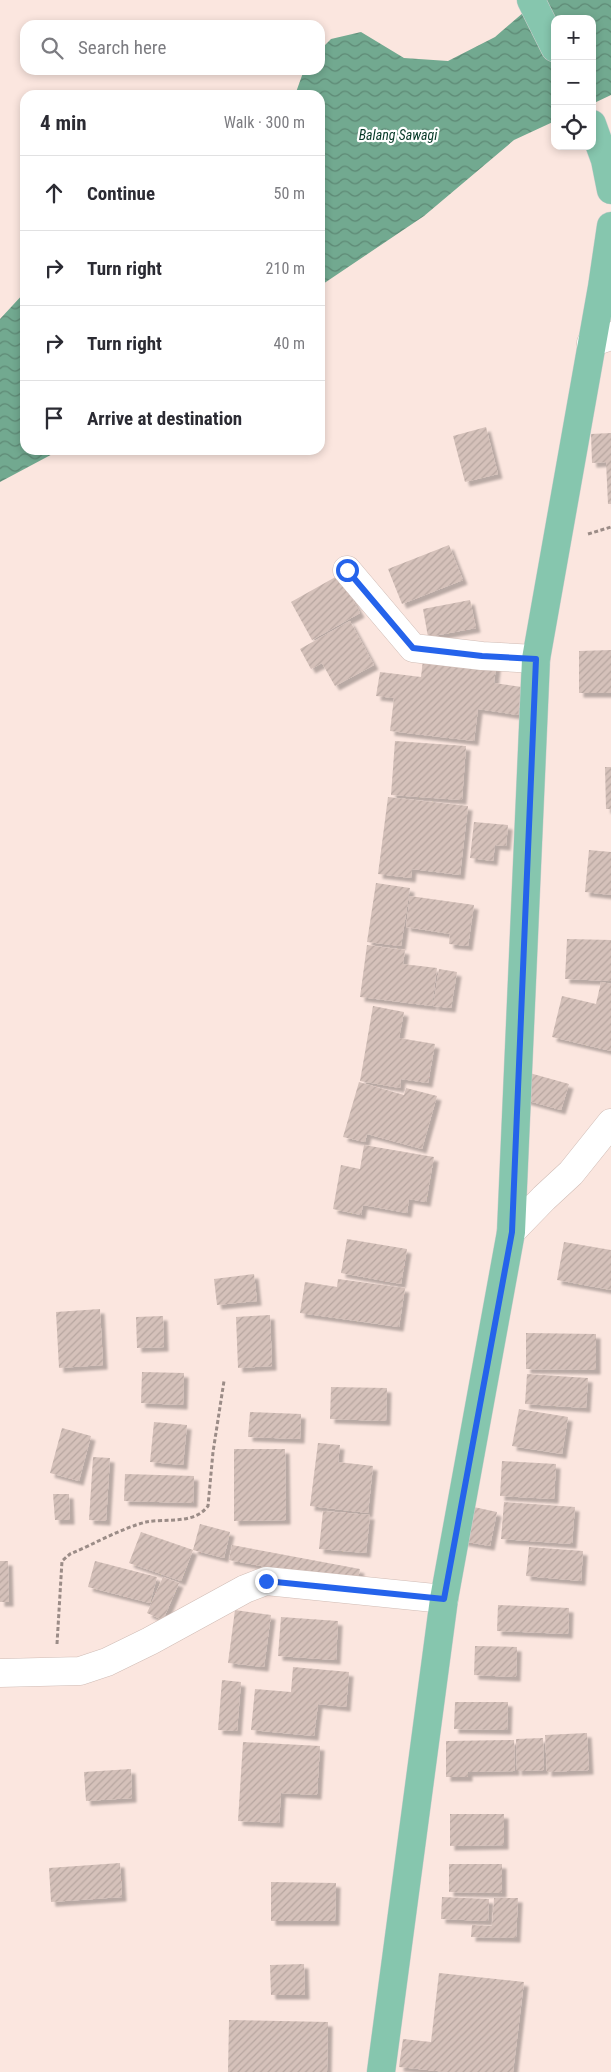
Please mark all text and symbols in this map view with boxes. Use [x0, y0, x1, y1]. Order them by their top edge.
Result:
map controls [551, 15, 596, 150]
button: + [551, 15, 596, 60]
search box [20, 20, 325, 75]
icon: search [38, 34, 66, 62]
text: Search here [78, 36, 166, 59]
button: − [551, 60, 596, 105]
button: locate [551, 105, 596, 150]
text: 4 min [40, 111, 87, 135]
text: Walk · 300 m [224, 113, 305, 132]
water label: Balang Sawagi [359, 127, 438, 143]
icon: ahead [40, 179, 68, 207]
text: Continue [87, 182, 155, 205]
text: 50 m [273, 184, 305, 203]
icon: right [40, 254, 68, 282]
text: Turn right [87, 257, 162, 280]
text: 210 m [266, 259, 305, 278]
icon: right [40, 329, 68, 357]
text: Turn right [87, 332, 162, 355]
text: 40 m [273, 334, 305, 353]
icon: arrive [40, 404, 68, 432]
text: Arrive at destination [87, 407, 242, 430]
route start [336, 559, 359, 582]
route end [255, 1570, 278, 1593]

